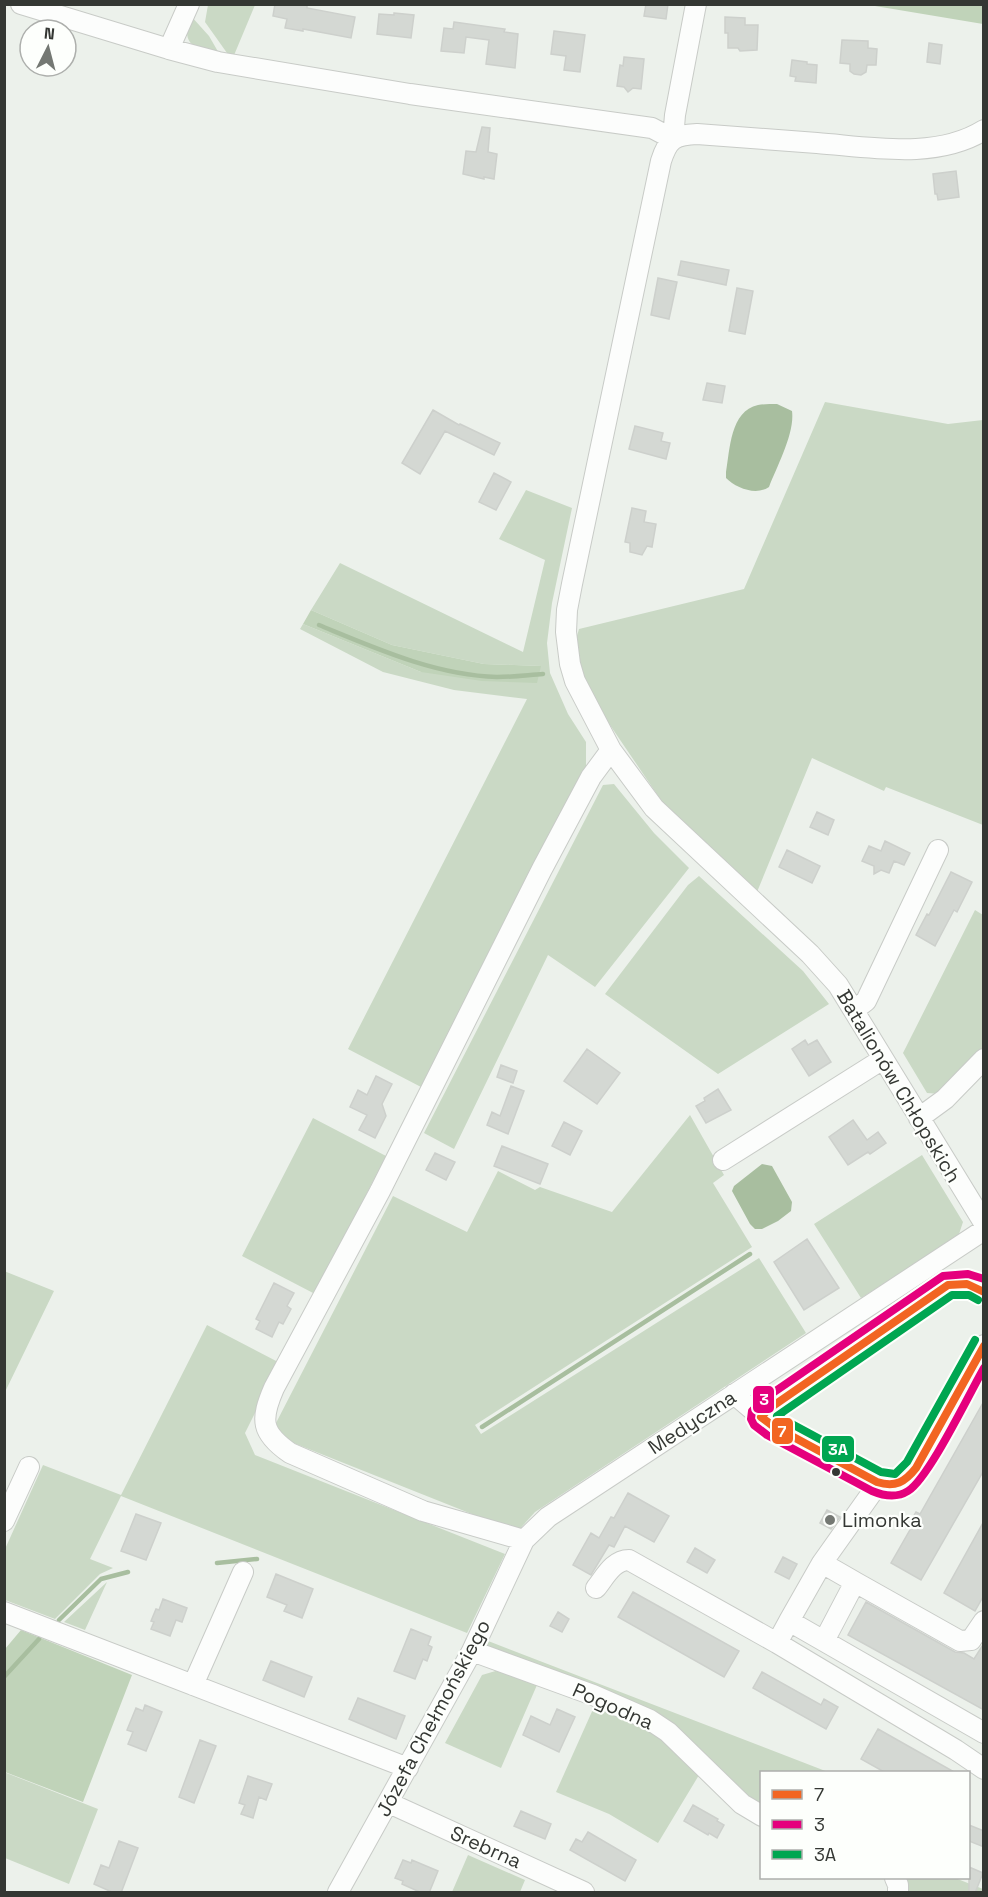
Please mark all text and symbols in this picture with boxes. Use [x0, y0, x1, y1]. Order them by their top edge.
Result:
north arrow [18, 18, 78, 78]
text: N [43, 23, 56, 45]
street label: Batalionów Chłopskich [831, 985, 967, 1187]
street label: Medyczna [643, 1384, 741, 1460]
line badge: 3 [752, 1385, 775, 1414]
text: 3 [759, 1389, 769, 1410]
line badge: 7 [771, 1417, 794, 1445]
text: 7 [778, 1421, 787, 1442]
line badge: 3A [821, 1435, 855, 1463]
text: 3A [828, 1439, 848, 1460]
unlabelled marker [830, 1466, 842, 1478]
place label: Limonka [842, 1507, 922, 1533]
marker: Limonka [823, 1513, 837, 1527]
street label: Józefa Chełmońskiego [370, 1615, 496, 1821]
street label: Pogodna [568, 1677, 658, 1735]
legend [760, 1771, 970, 1879]
text: 7 [814, 1783, 824, 1806]
text: 3 [814, 1813, 825, 1836]
street label: Srebrna [446, 1820, 526, 1874]
text: 3A [814, 1843, 836, 1866]

